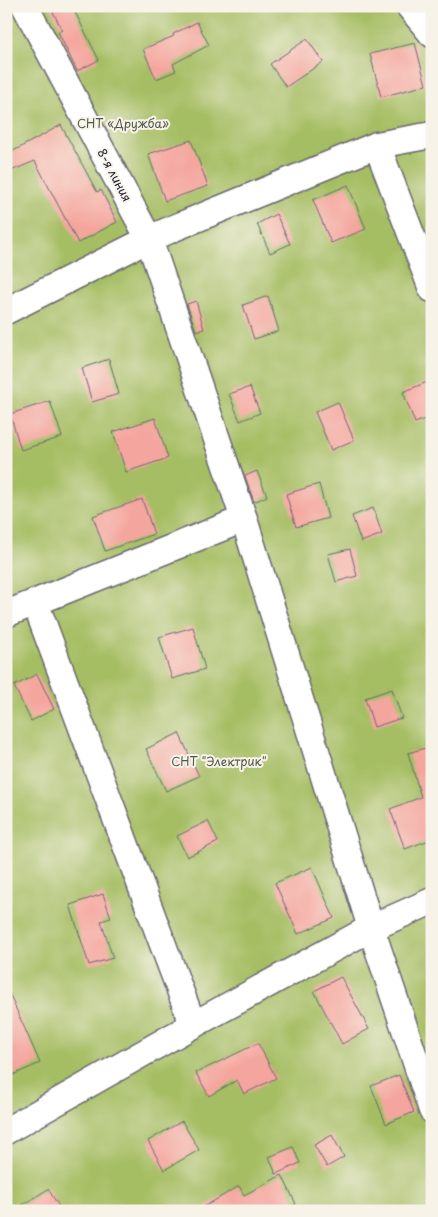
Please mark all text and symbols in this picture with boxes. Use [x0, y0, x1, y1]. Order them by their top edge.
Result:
park label: СНТ «Дружба» [77, 114, 169, 132]
street label: 8-я линия [93, 145, 137, 205]
park label: СНТ "Электрик" [171, 752, 267, 770]

